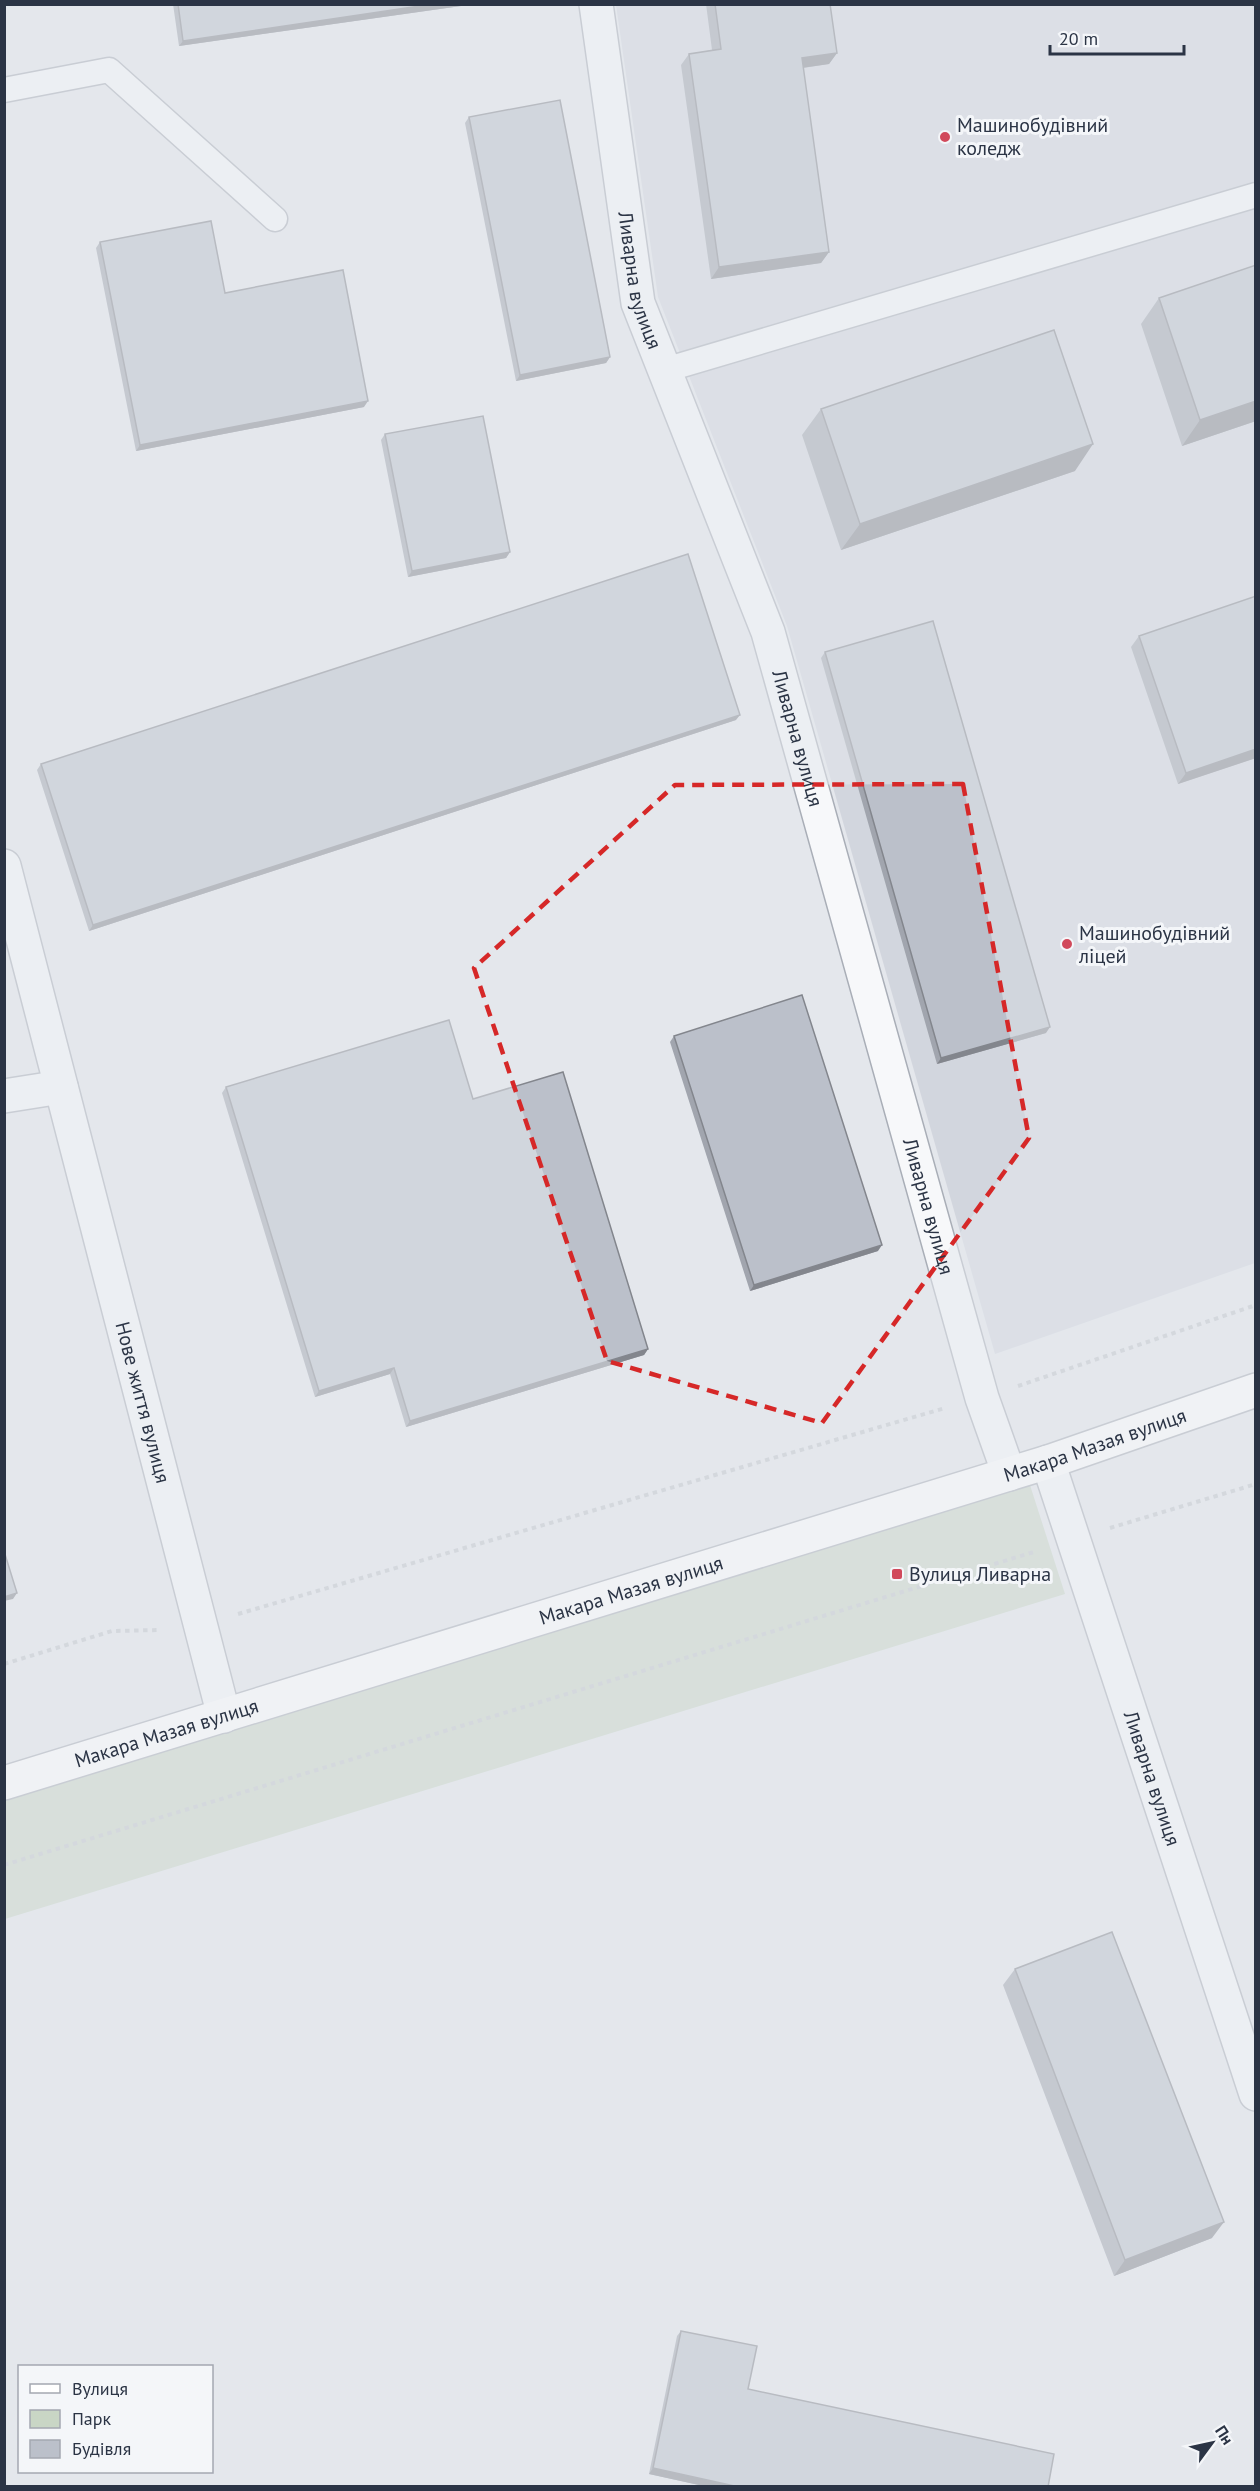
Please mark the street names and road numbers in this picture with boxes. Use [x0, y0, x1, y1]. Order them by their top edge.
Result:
street label: Ливарна вулиця [612, 209, 668, 353]
street label: Ливарна вулиця [766, 666, 829, 809]
street label: Ливарна вулиця [897, 1134, 960, 1278]
street label: Нове життя вулиця [109, 1319, 176, 1486]
street label: Макара Мазая вулиця [1000, 1402, 1190, 1488]
street label: Макара Мазая вулиця [536, 1550, 726, 1631]
street label: Макара Мазая вулиця [71, 1693, 262, 1774]
street label: Ливарна вулиця [1117, 1706, 1186, 1849]

